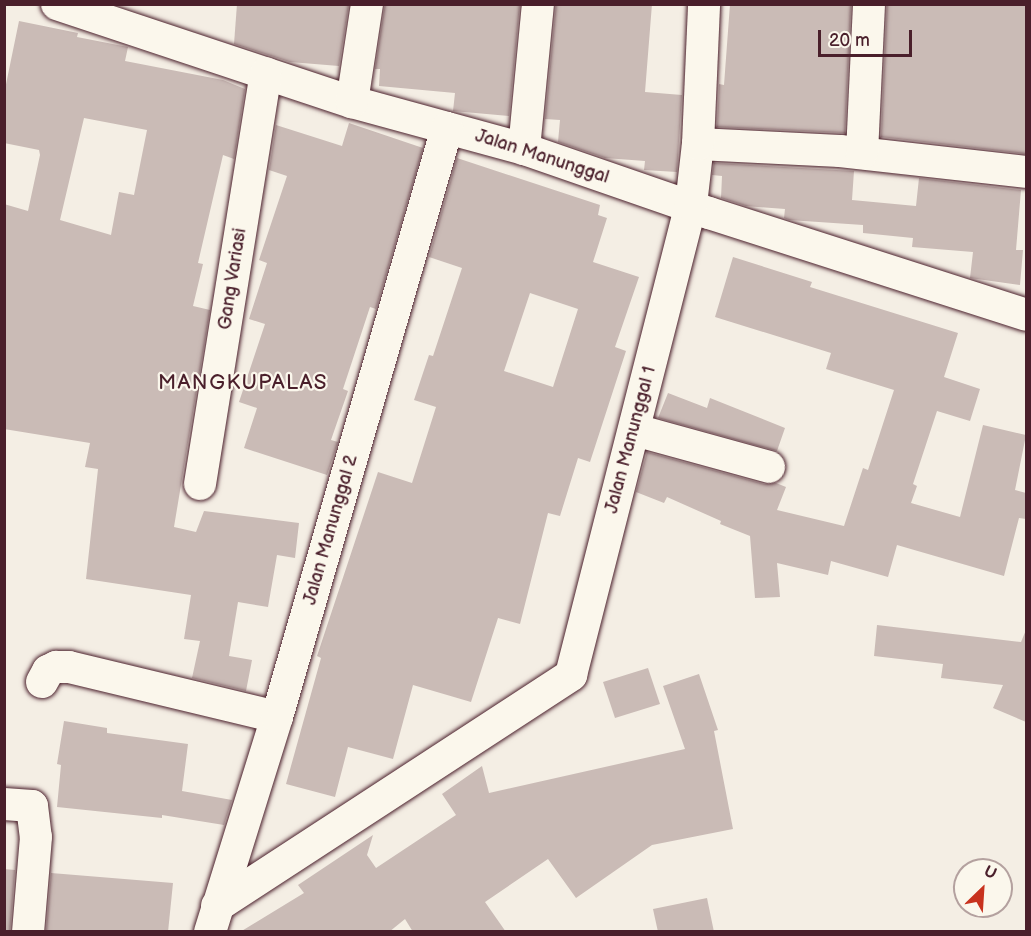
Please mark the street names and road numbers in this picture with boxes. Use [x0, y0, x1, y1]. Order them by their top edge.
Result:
street label: Jalan Manunggal [472, 125, 612, 189]
street label: Gang Variasi [214, 226, 252, 332]
street label: Jalan Manunggal 1 [601, 364, 661, 516]
street label: Jalan Manunggal 2 [299, 453, 363, 607]

